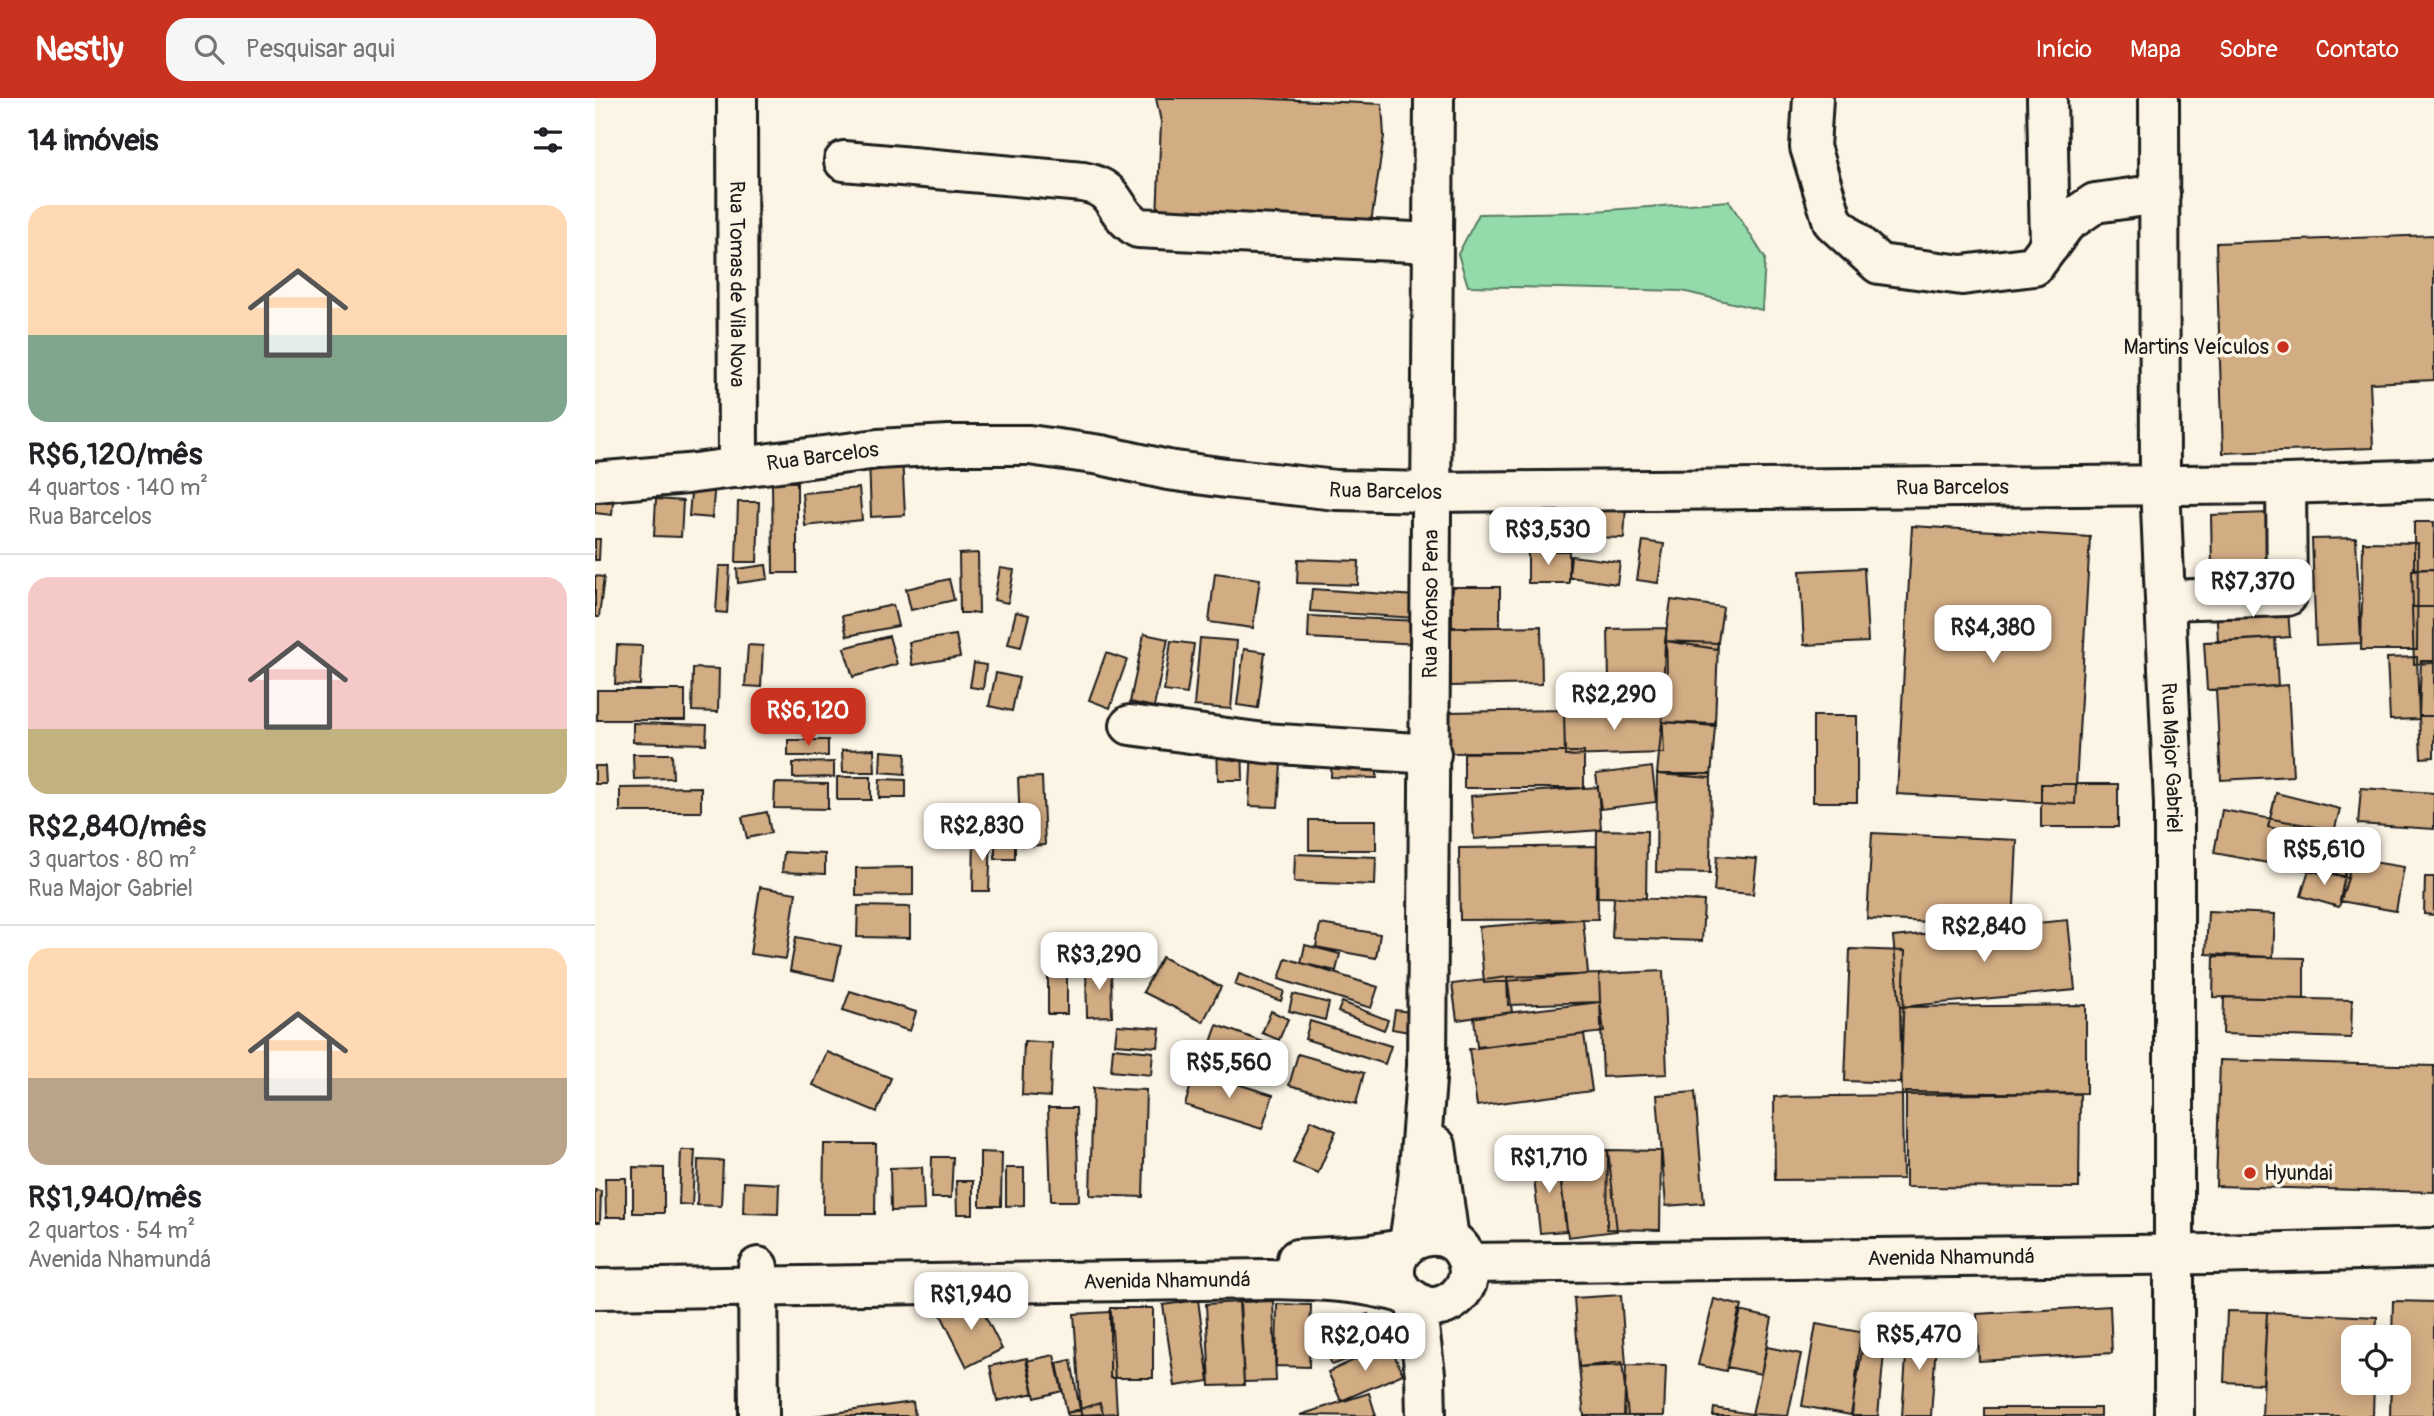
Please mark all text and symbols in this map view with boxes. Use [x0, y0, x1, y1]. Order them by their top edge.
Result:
search box [166, 18, 656, 81]
text: Nestly [35, 29, 124, 70]
icon: search [190, 30, 228, 68]
text: Pesquisar aqui [246, 33, 395, 65]
text: Início [2036, 35, 2092, 64]
text: Mapa [2130, 35, 2181, 64]
text: Sobre [2219, 35, 2278, 64]
text: Contato [2316, 35, 2399, 64]
icon: filters [529, 121, 567, 159]
text: 14 imóveis [28, 122, 158, 159]
street label: Rua Tomas de Vila Nova [723, 181, 751, 387]
icon: home [235, 250, 361, 376]
place label: Martins Veículos [2124, 334, 2270, 361]
marker: Martins Veículos [2275, 339, 2291, 355]
text: R$6,120/mês [28, 436, 203, 473]
street label: Rua Barcelos [765, 436, 881, 477]
text: 4 quartos · 140 m² [28, 473, 208, 502]
street label: Rua Barcelos [1896, 474, 2010, 502]
street label: Rua Barcelos [1327, 476, 1443, 506]
text: Rua Barcelos [28, 502, 152, 531]
pin: R$3,530 [1483, 508, 1613, 567]
text: R$3,530 [1505, 515, 1591, 544]
street label: Rua Afonso Pena [1417, 529, 1445, 679]
pin: R$7,370 [2188, 560, 2318, 619]
text: R$7,370 [2211, 567, 2295, 596]
pin: R$4,380 [1928, 606, 2058, 665]
text: R$4,380 [1950, 613, 2036, 642]
icon: home [235, 622, 361, 748]
pin: R$2,290 [1549, 672, 1679, 732]
text: R$2,290 [1572, 680, 1656, 709]
street label: Rua Major Gabriel [2155, 682, 2187, 833]
pin: R$6,120 [743, 688, 873, 748]
text: R$6,120 [767, 696, 849, 725]
pin: R$2,830 [917, 804, 1047, 863]
text: R$2,840/mês [28, 808, 206, 845]
text: R$2,830 [940, 811, 1024, 840]
pin: R$5,610 [2259, 828, 2389, 887]
text: R$5,610 [2283, 835, 2365, 864]
text: 3 quartos · 80 m² [28, 845, 197, 874]
text: Rua Major Gabriel [28, 874, 193, 903]
pin: R$2,840 [1919, 904, 2049, 964]
text: R$2,840 [1941, 912, 2027, 941]
pin: R$3,290 [1034, 932, 1164, 992]
text: R$3,290 [1057, 940, 1141, 969]
icon: home [235, 993, 361, 1119]
pin: R$5,560 [1164, 1040, 1294, 1100]
text: R$5,560 [1186, 1048, 1272, 1077]
pin: R$1,710 [1484, 1136, 1614, 1195]
text: R$1,710 [1510, 1143, 1588, 1172]
place label: Hyundai [2264, 1160, 2333, 1187]
marker: Hyundai [2242, 1165, 2258, 1181]
text: R$1,940/mês [28, 1179, 201, 1216]
text: 2 quartos · 54 m² [28, 1216, 196, 1245]
street label: Avenida Nhamundá [1867, 1243, 2035, 1272]
text: Avenida Nhamundá [28, 1245, 211, 1274]
street label: Avenida Nhamundá [1083, 1266, 1251, 1296]
pin: R$1,940 [906, 1272, 1036, 1332]
text: R$1,940 [930, 1280, 1012, 1309]
pin: R$5,470 [1854, 1312, 1984, 1372]
pin: R$2,040 [1300, 1314, 1430, 1373]
text: R$5,470 [1876, 1320, 1962, 1349]
text: R$2,040 [1320, 1321, 1410, 1350]
map controls [2341, 1325, 2411, 1395]
button: locate [2341, 1325, 2411, 1395]

